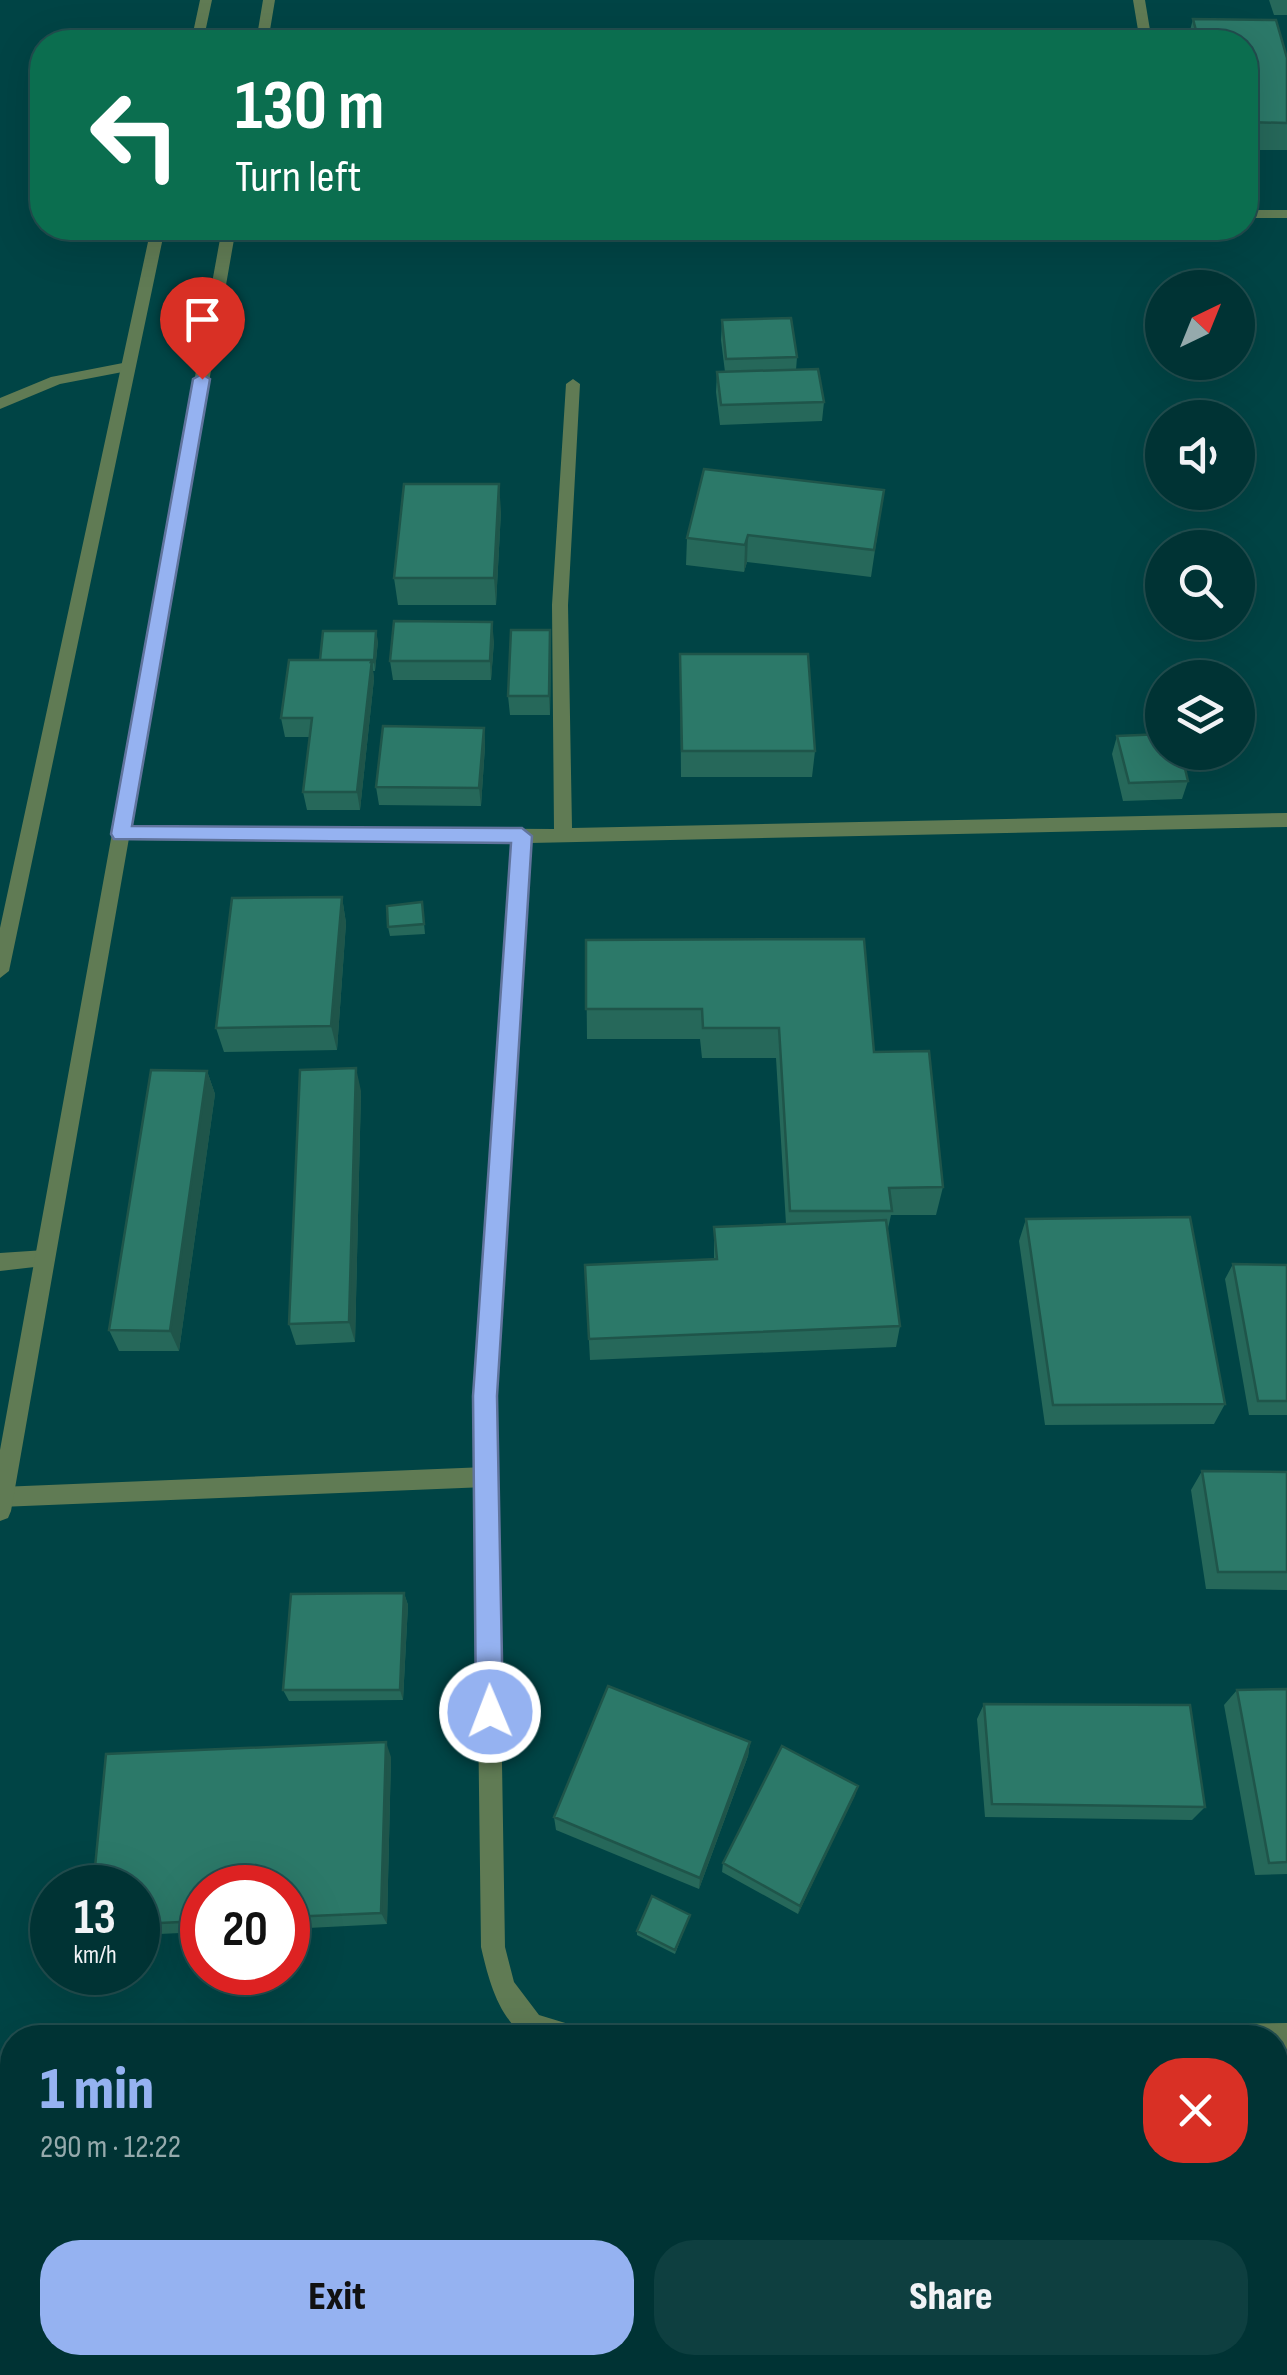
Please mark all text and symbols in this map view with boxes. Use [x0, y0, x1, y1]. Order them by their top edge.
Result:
text: 130 m [235, 65, 384, 149]
icon: left [70, 70, 200, 200]
text: Turn left [235, 150, 361, 205]
north arrow [1145, 270, 1255, 380]
map controls [1145, 270, 1255, 770]
pin [160, 277, 245, 380]
icon: arrive [175, 292, 230, 347]
button: sound [1145, 400, 1255, 510]
button: search [1145, 530, 1255, 640]
button: layers [1145, 660, 1255, 770]
position arrow [438, 1660, 542, 1764]
speed limit sign: 20 [180, 1865, 310, 1995]
text: 13 [74, 1888, 116, 1948]
text: km/h [73, 1940, 117, 1971]
text: 1 min [40, 2054, 154, 2126]
button: close [1143, 2058, 1248, 2163]
text: 290 m · 12:22 [40, 2128, 181, 2167]
button: Exit [40, 2240, 634, 2355]
button: Share [654, 2240, 1248, 2355]

